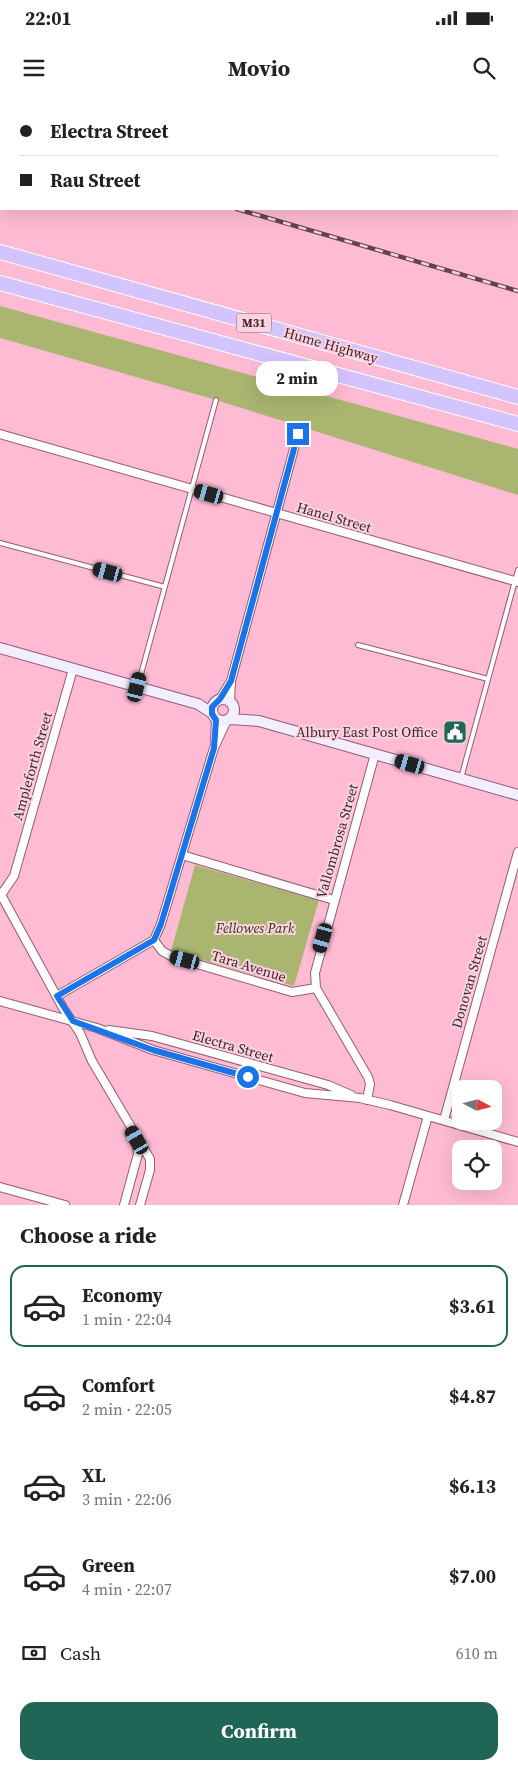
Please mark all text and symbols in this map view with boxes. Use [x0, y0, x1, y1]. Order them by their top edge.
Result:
text: 22:01 [25, 5, 72, 31]
text: Movio [228, 53, 290, 83]
icon: menu [20, 54, 48, 82]
icon: search [470, 54, 498, 82]
text: Electra Street [50, 118, 168, 144]
text: Rau Street [50, 167, 140, 193]
road number: M31 [236, 314, 272, 332]
street label: Hume Highway [282, 322, 381, 368]
callout: 2 min [257, 362, 339, 396]
text: 2 min [276, 367, 318, 389]
route end [287, 423, 309, 445]
car [192, 483, 225, 505]
street label: Hanel Street [294, 497, 374, 537]
car [91, 561, 124, 583]
car [126, 671, 147, 703]
street label: Ampleforth Street [7, 709, 57, 823]
public building icon: Albury East Post Office [442, 719, 468, 745]
place label: Albury East Post Office [296, 722, 438, 742]
car [393, 753, 426, 775]
street label: Vallombrosa Street [311, 781, 363, 901]
park label: Fellowes Park [215, 918, 295, 938]
car [311, 922, 334, 954]
street label: Donovan Street [446, 933, 492, 1031]
street label: Tara Avenue [209, 945, 289, 987]
car [168, 949, 201, 971]
street label: Electra Street [190, 1025, 276, 1067]
route start [237, 1066, 259, 1088]
north arrow [452, 1080, 502, 1130]
map controls [452, 1080, 502, 1190]
car [123, 1123, 150, 1157]
button: locate [452, 1140, 502, 1190]
text: Choose a ride [20, 1220, 157, 1250]
text: Economy [82, 1282, 163, 1308]
icon: car [22, 1284, 67, 1329]
text: $3.61 [449, 1293, 496, 1319]
text: 1 min · 22:04 [82, 1308, 172, 1330]
text: Comfort [82, 1372, 155, 1398]
icon: car [22, 1374, 67, 1419]
text: $4.87 [449, 1383, 496, 1409]
text: 2 min · 22:05 [82, 1398, 172, 1420]
text: XL [82, 1462, 105, 1488]
icon: car [22, 1464, 67, 1509]
text: $6.13 [449, 1473, 496, 1499]
text: 3 min · 22:06 [82, 1488, 172, 1510]
text: Green [82, 1552, 135, 1578]
icon: car [22, 1554, 67, 1599]
text: $7.00 [449, 1563, 496, 1589]
text: 4 min · 22:07 [82, 1578, 172, 1600]
icon: cash [20, 1639, 48, 1667]
text: Cash [60, 1640, 101, 1666]
text: 610 m [456, 1642, 498, 1664]
button: Confirm [20, 1702, 498, 1760]

